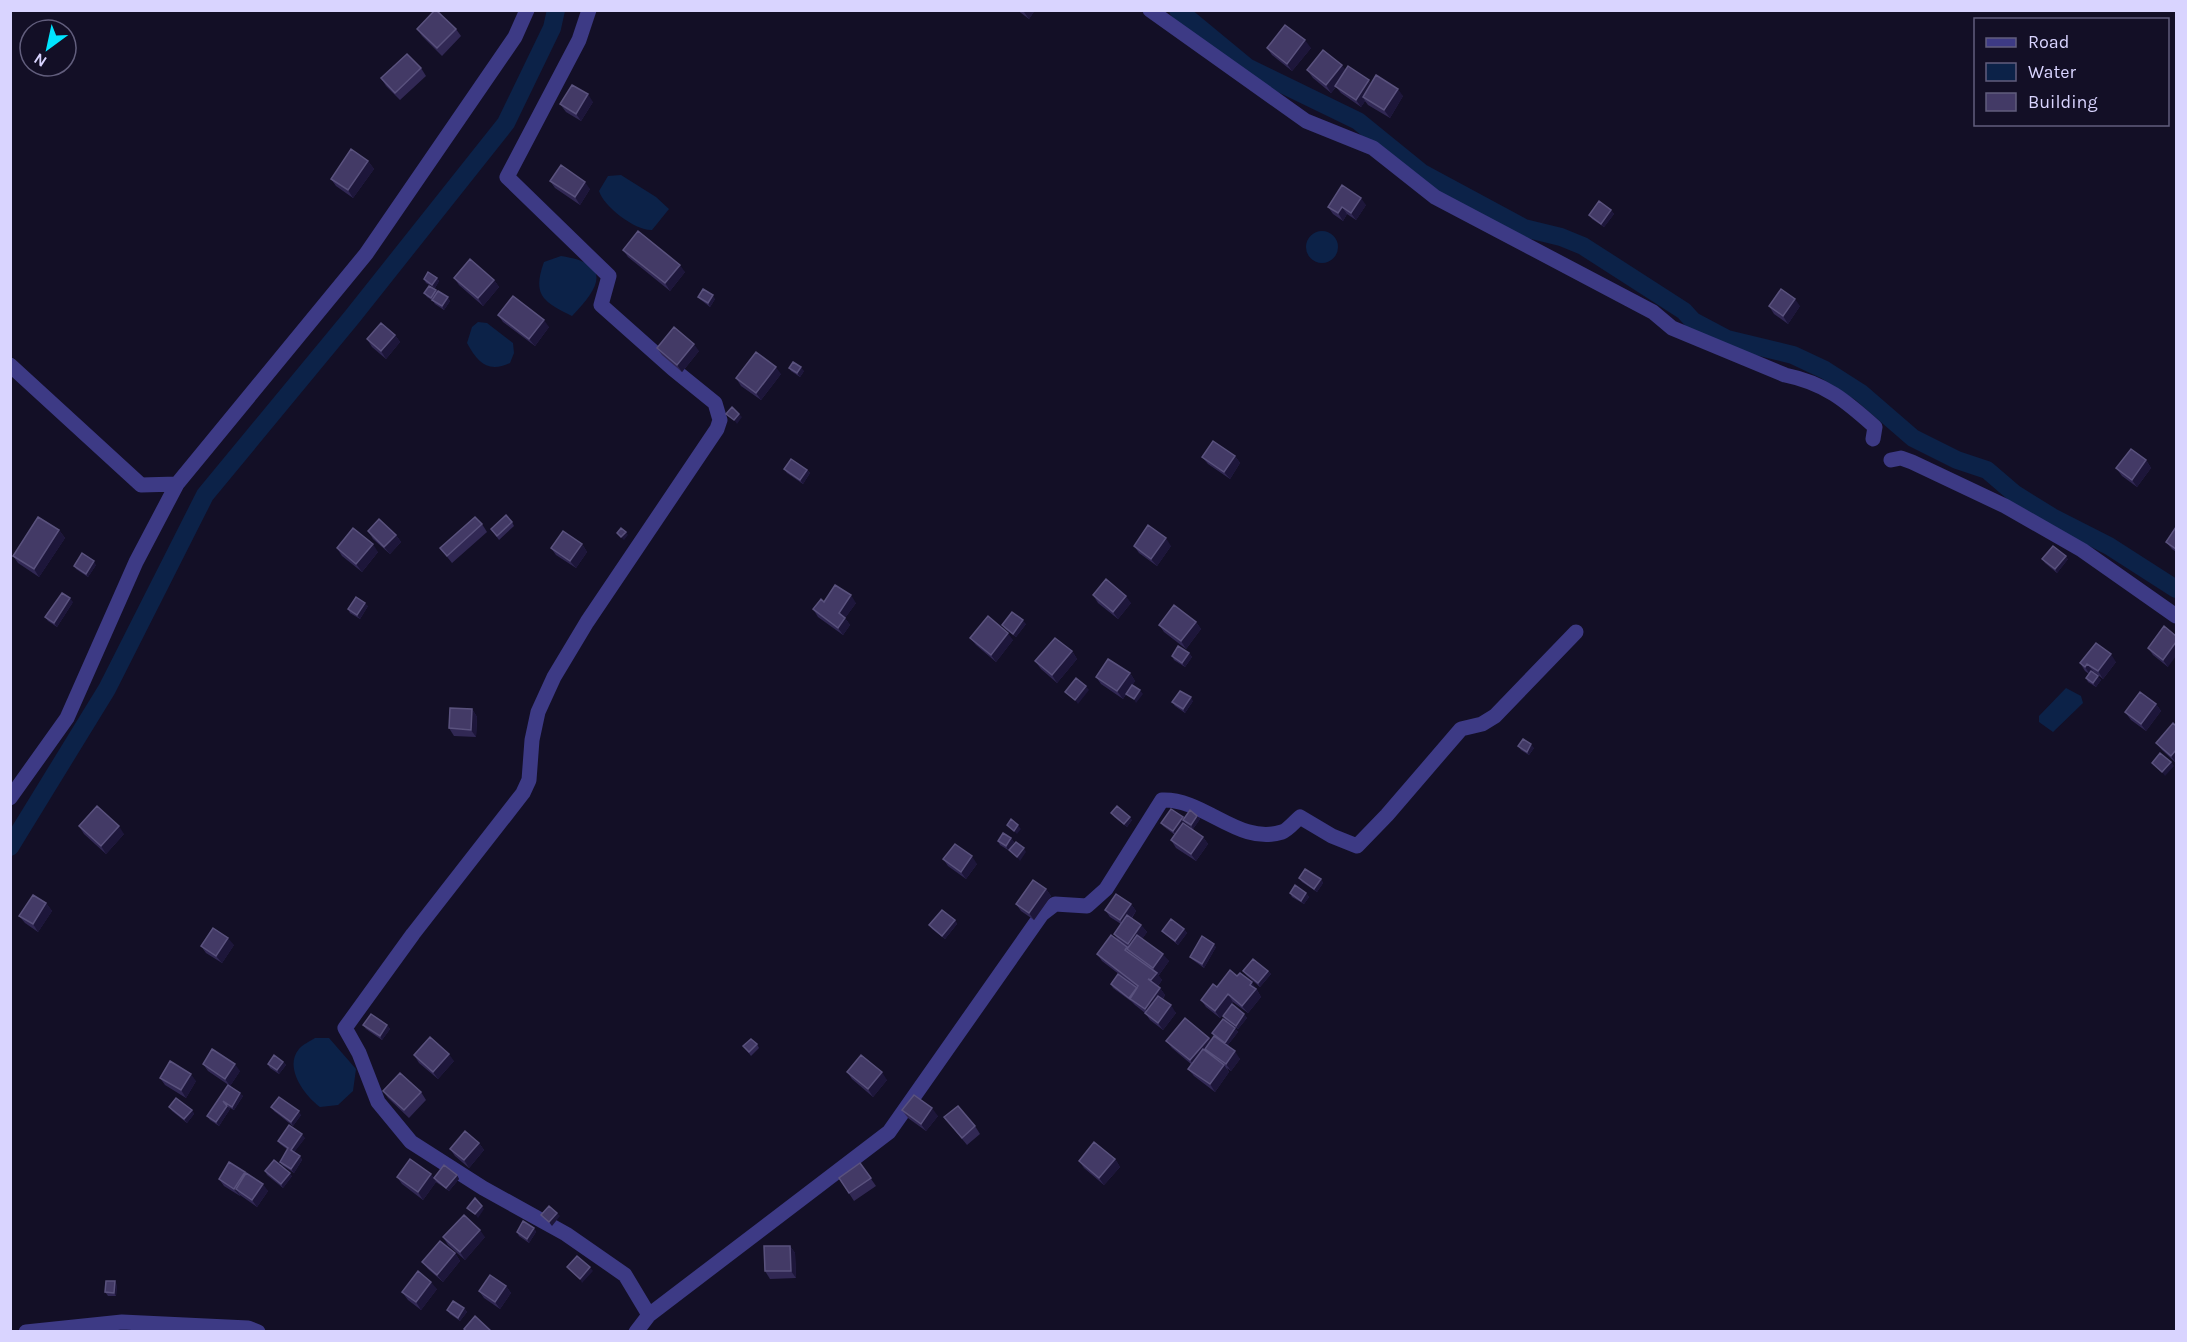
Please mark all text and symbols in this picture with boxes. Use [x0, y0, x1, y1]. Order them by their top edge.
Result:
north arrow [18, 18, 78, 78]
legend [1974, 18, 2169, 126]
text: Road [2028, 31, 2069, 53]
text: N [30, 49, 50, 71]
text: Water [2028, 61, 2076, 83]
text: Building [2028, 91, 2098, 113]

